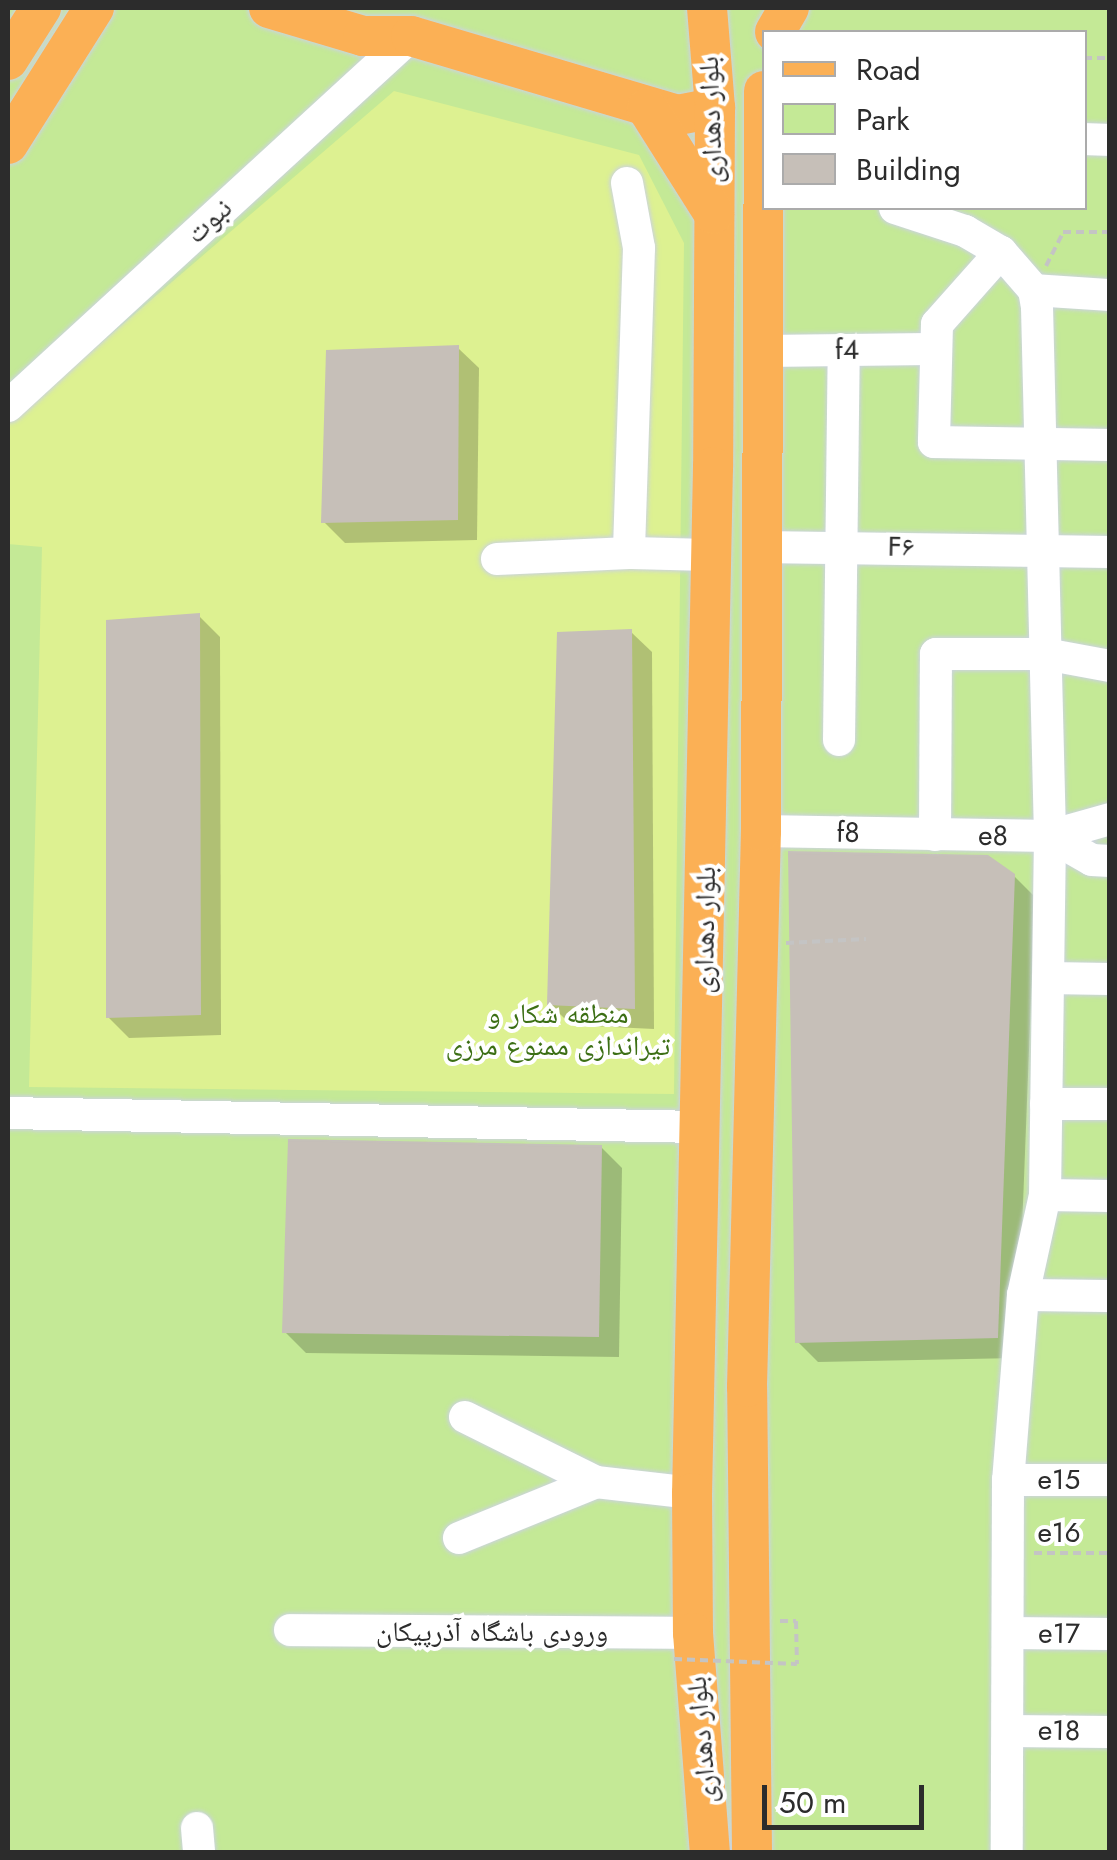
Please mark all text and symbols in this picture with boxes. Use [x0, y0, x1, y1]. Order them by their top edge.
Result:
legend [762, 30, 1087, 210]
text: Road [856, 48, 921, 91]
street label: بلوار دهداری [692, 56, 730, 184]
text: Park [856, 98, 909, 141]
text: Building [856, 148, 961, 191]
street label: نبوت [179, 191, 239, 251]
street label: f4 [835, 333, 859, 367]
street label: F۶ [887, 530, 915, 564]
street label: f8 [836, 816, 860, 850]
street label: e8 [978, 819, 1008, 853]
street label: بلوار دهداری [687, 866, 723, 994]
park label: منطقه شکار و تیراندازی ممنوع مرزی [446, 997, 670, 1063]
street label: e15 [1038, 1463, 1080, 1497]
street label: e16 [1037, 1516, 1081, 1550]
street label: ورودی باشگاه آذرپیکان [376, 1615, 608, 1649]
street label: e17 [1038, 1617, 1080, 1651]
street label: بلوار دهداری [680, 1675, 724, 1805]
street label: e18 [1038, 1714, 1080, 1748]
scale bar [767, 1765, 930, 1827]
text: 50 m [779, 1781, 846, 1824]

